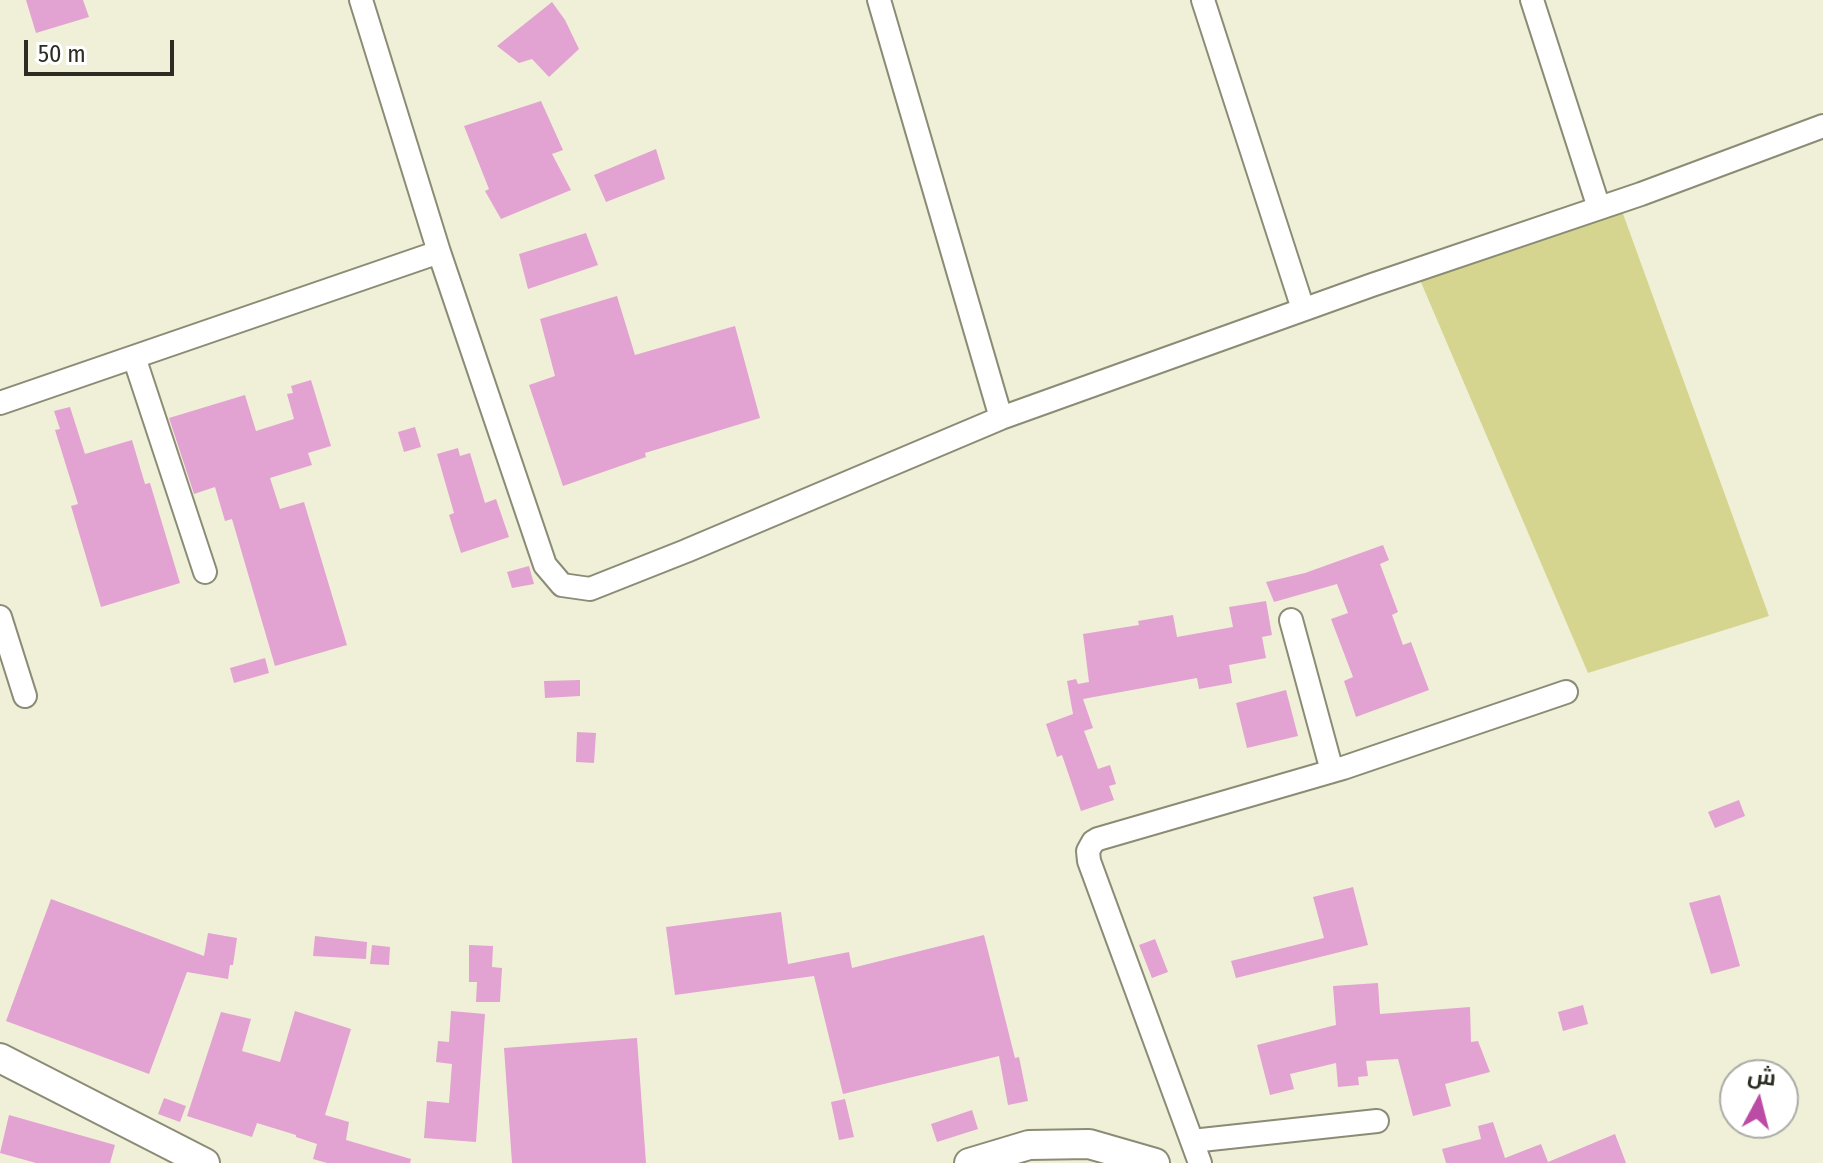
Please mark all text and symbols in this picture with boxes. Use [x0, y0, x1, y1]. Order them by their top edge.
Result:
scale bar [28, 24, 178, 74]
text: 50 m [38, 40, 86, 68]
north arrow [1719, 1059, 1799, 1139]
text: ش [1746, 1062, 1777, 1092]

